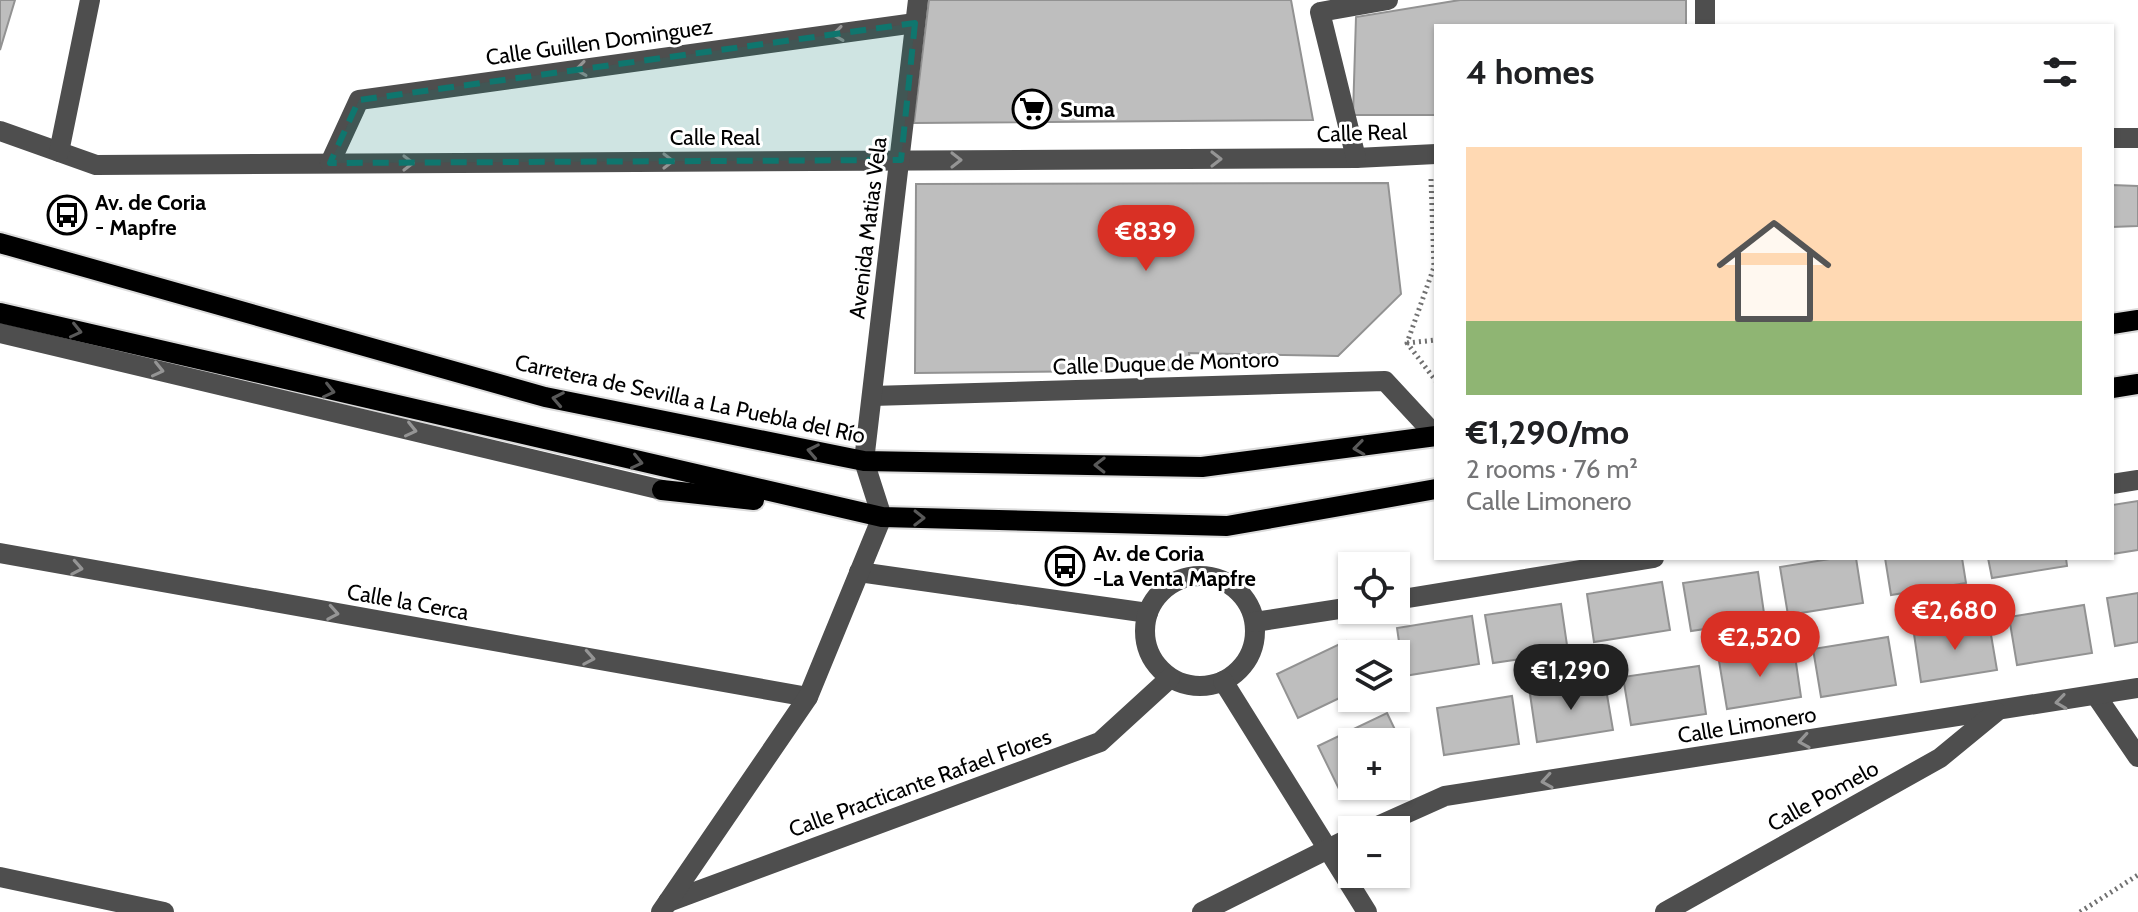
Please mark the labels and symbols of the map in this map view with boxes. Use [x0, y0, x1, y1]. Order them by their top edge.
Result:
street label: Calle Guillen Dominguez [484, 13, 714, 71]
one-way arrow [831, 25, 845, 42]
one-way arrow [574, 60, 587, 77]
supermarket icon: Suma [1011, 88, 1053, 130]
place label: Suma [1060, 96, 1115, 123]
street label: Calle Real [1316, 118, 1408, 148]
street label: Calle Real [670, 124, 761, 151]
street label: Avenida Matias Vela [843, 135, 893, 321]
one-way arrow [1210, 150, 1223, 168]
one-way arrow [950, 151, 963, 169]
one-way arrow [662, 152, 675, 170]
one-way arrow [402, 154, 415, 172]
place label: Av. de Coria - Mapfre [95, 189, 206, 241]
bus stop icon: Av. de Coria - Mapfre [46, 194, 88, 236]
pin: €839 [1099, 205, 1193, 273]
one-way arrow [69, 322, 82, 339]
street label: Calle Duque de Montoro [1052, 346, 1280, 380]
street label: Carretera de Sevilla a La Puebla del Río [512, 349, 868, 449]
one-way arrow [150, 361, 164, 378]
one-way arrow [322, 381, 335, 398]
one-way arrow [552, 392, 565, 409]
one-way arrow [403, 421, 417, 438]
one-way arrow [1352, 439, 1365, 456]
one-way arrow [806, 443, 820, 460]
one-way arrow [629, 453, 643, 470]
one-way arrow [1093, 456, 1106, 474]
one-way arrow [913, 510, 926, 527]
place label: Av. de Coria -La Venta Mapfre [1093, 540, 1256, 592]
bus stop icon: Av. de Coria -La Venta Mapfre [1044, 545, 1086, 587]
one-way arrow [70, 559, 83, 576]
street label: Calle la Cerca [345, 578, 471, 626]
pin: €2,680 [1890, 584, 2020, 652]
one-way arrow [326, 604, 339, 621]
pin: €2,520 [1695, 611, 1825, 679]
pin: €1,290 [1506, 644, 1636, 712]
one-way arrow [582, 649, 596, 666]
one-way arrow [2054, 693, 2068, 710]
street label: Calle Limonero [1676, 701, 1818, 749]
street label: Calle Practicante Rafael Flores [785, 723, 1055, 843]
one-way arrow [1797, 732, 1811, 749]
street label: Calle Pomelo [1763, 754, 1883, 838]
one-way arrow [1540, 771, 1554, 788]

